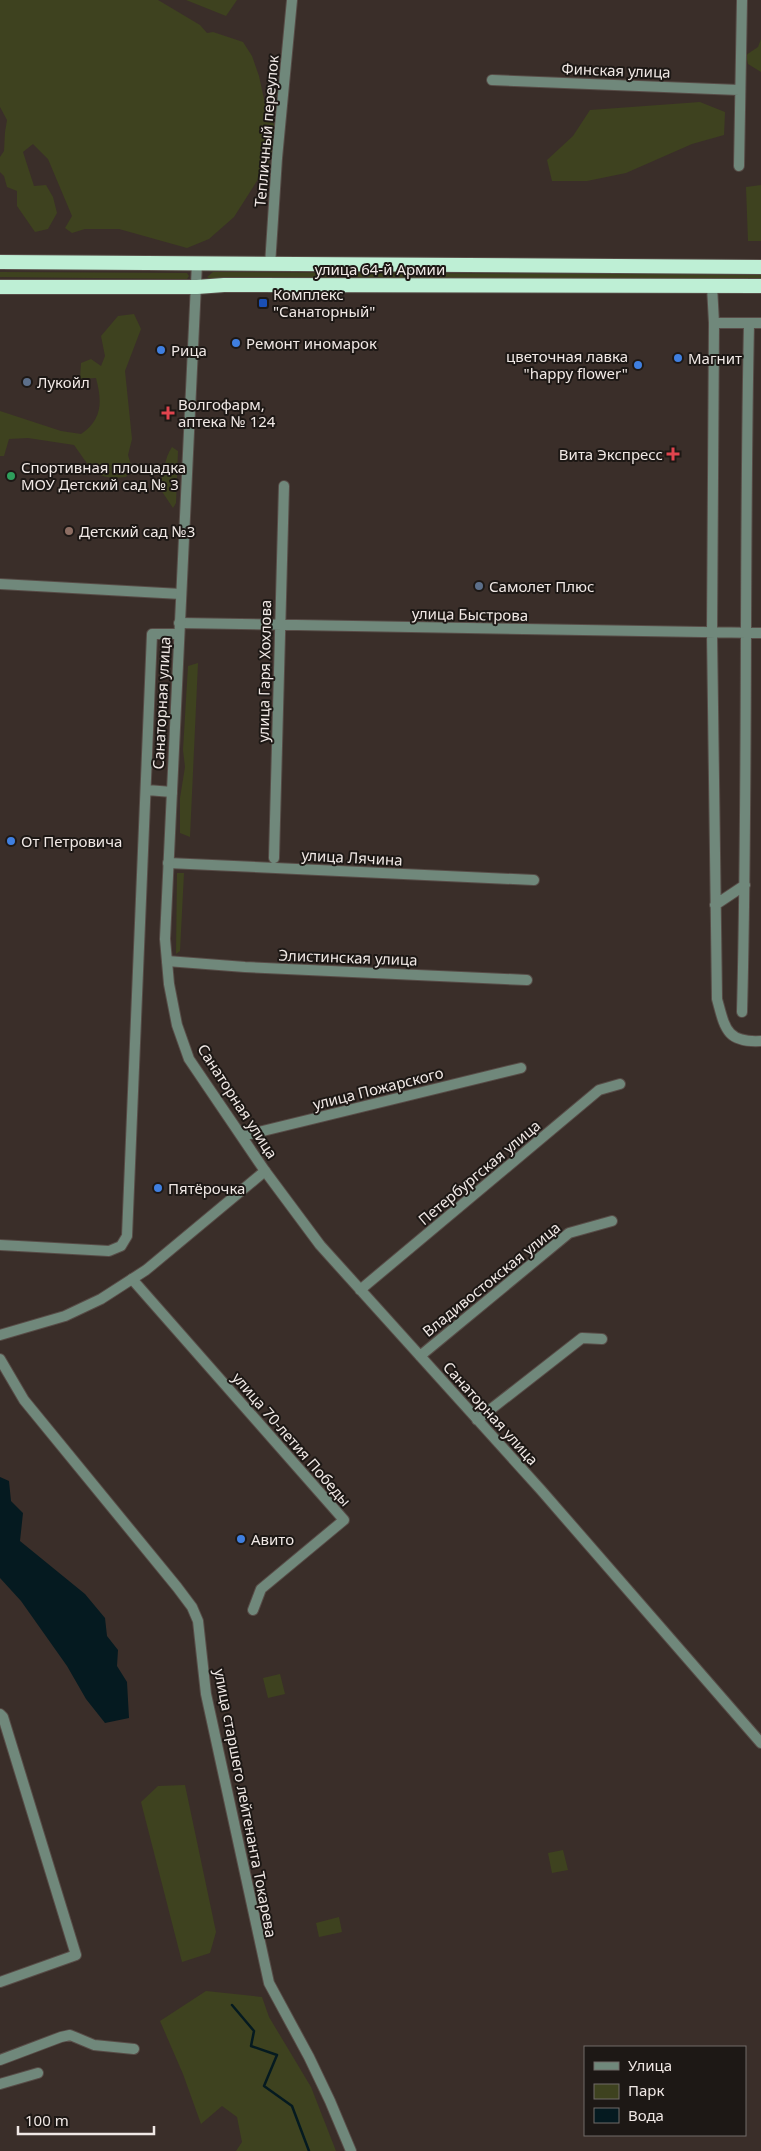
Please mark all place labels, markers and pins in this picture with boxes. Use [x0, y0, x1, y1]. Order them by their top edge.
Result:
place label: Комплекс "Санаторный" [273, 284, 375, 321]
marker: Комплекс "Санаторный" [257, 297, 269, 309]
place label: Ремонт иномарок [246, 333, 377, 353]
marker: Ремонт иномарок [230, 337, 242, 349]
place label: Рица [171, 340, 207, 360]
marker: Рица [155, 344, 167, 356]
place label: цветочная лавка "happy flower" [506, 346, 628, 383]
place label: Магнит [688, 348, 742, 368]
marker: Магнит [672, 352, 684, 364]
marker: цветочная лавка "happy flower" [632, 359, 644, 371]
place label: Лукойл [37, 372, 90, 392]
marker: Лукойл [21, 376, 33, 388]
place label: Волгофарм, аптека № 124 [178, 394, 276, 431]
marker: Волгофарм, аптека № 124 [162, 407, 174, 419]
place label: Вита Экспресс [559, 444, 663, 464]
marker: Вита Экспресс [667, 448, 679, 460]
place label: Спортивная площадка МОУ Детский сад № 3 [21, 457, 186, 494]
marker: Спортивная площадка МОУ Детский сад № 3 [5, 470, 17, 482]
place label: Детский сад №3 [79, 521, 195, 541]
marker: Детский сад №3 [63, 525, 75, 537]
place label: Самолет Плюс [489, 576, 594, 596]
marker: Самолет Плюс [473, 580, 485, 592]
place label: От Петровича [21, 831, 122, 851]
marker: От Петровича [5, 835, 17, 847]
place label: Пятёрочка [168, 1178, 245, 1198]
marker: Пятёрочка [152, 1182, 164, 1194]
place label: Авито [251, 1529, 294, 1549]
marker: Авито [235, 1533, 247, 1545]

